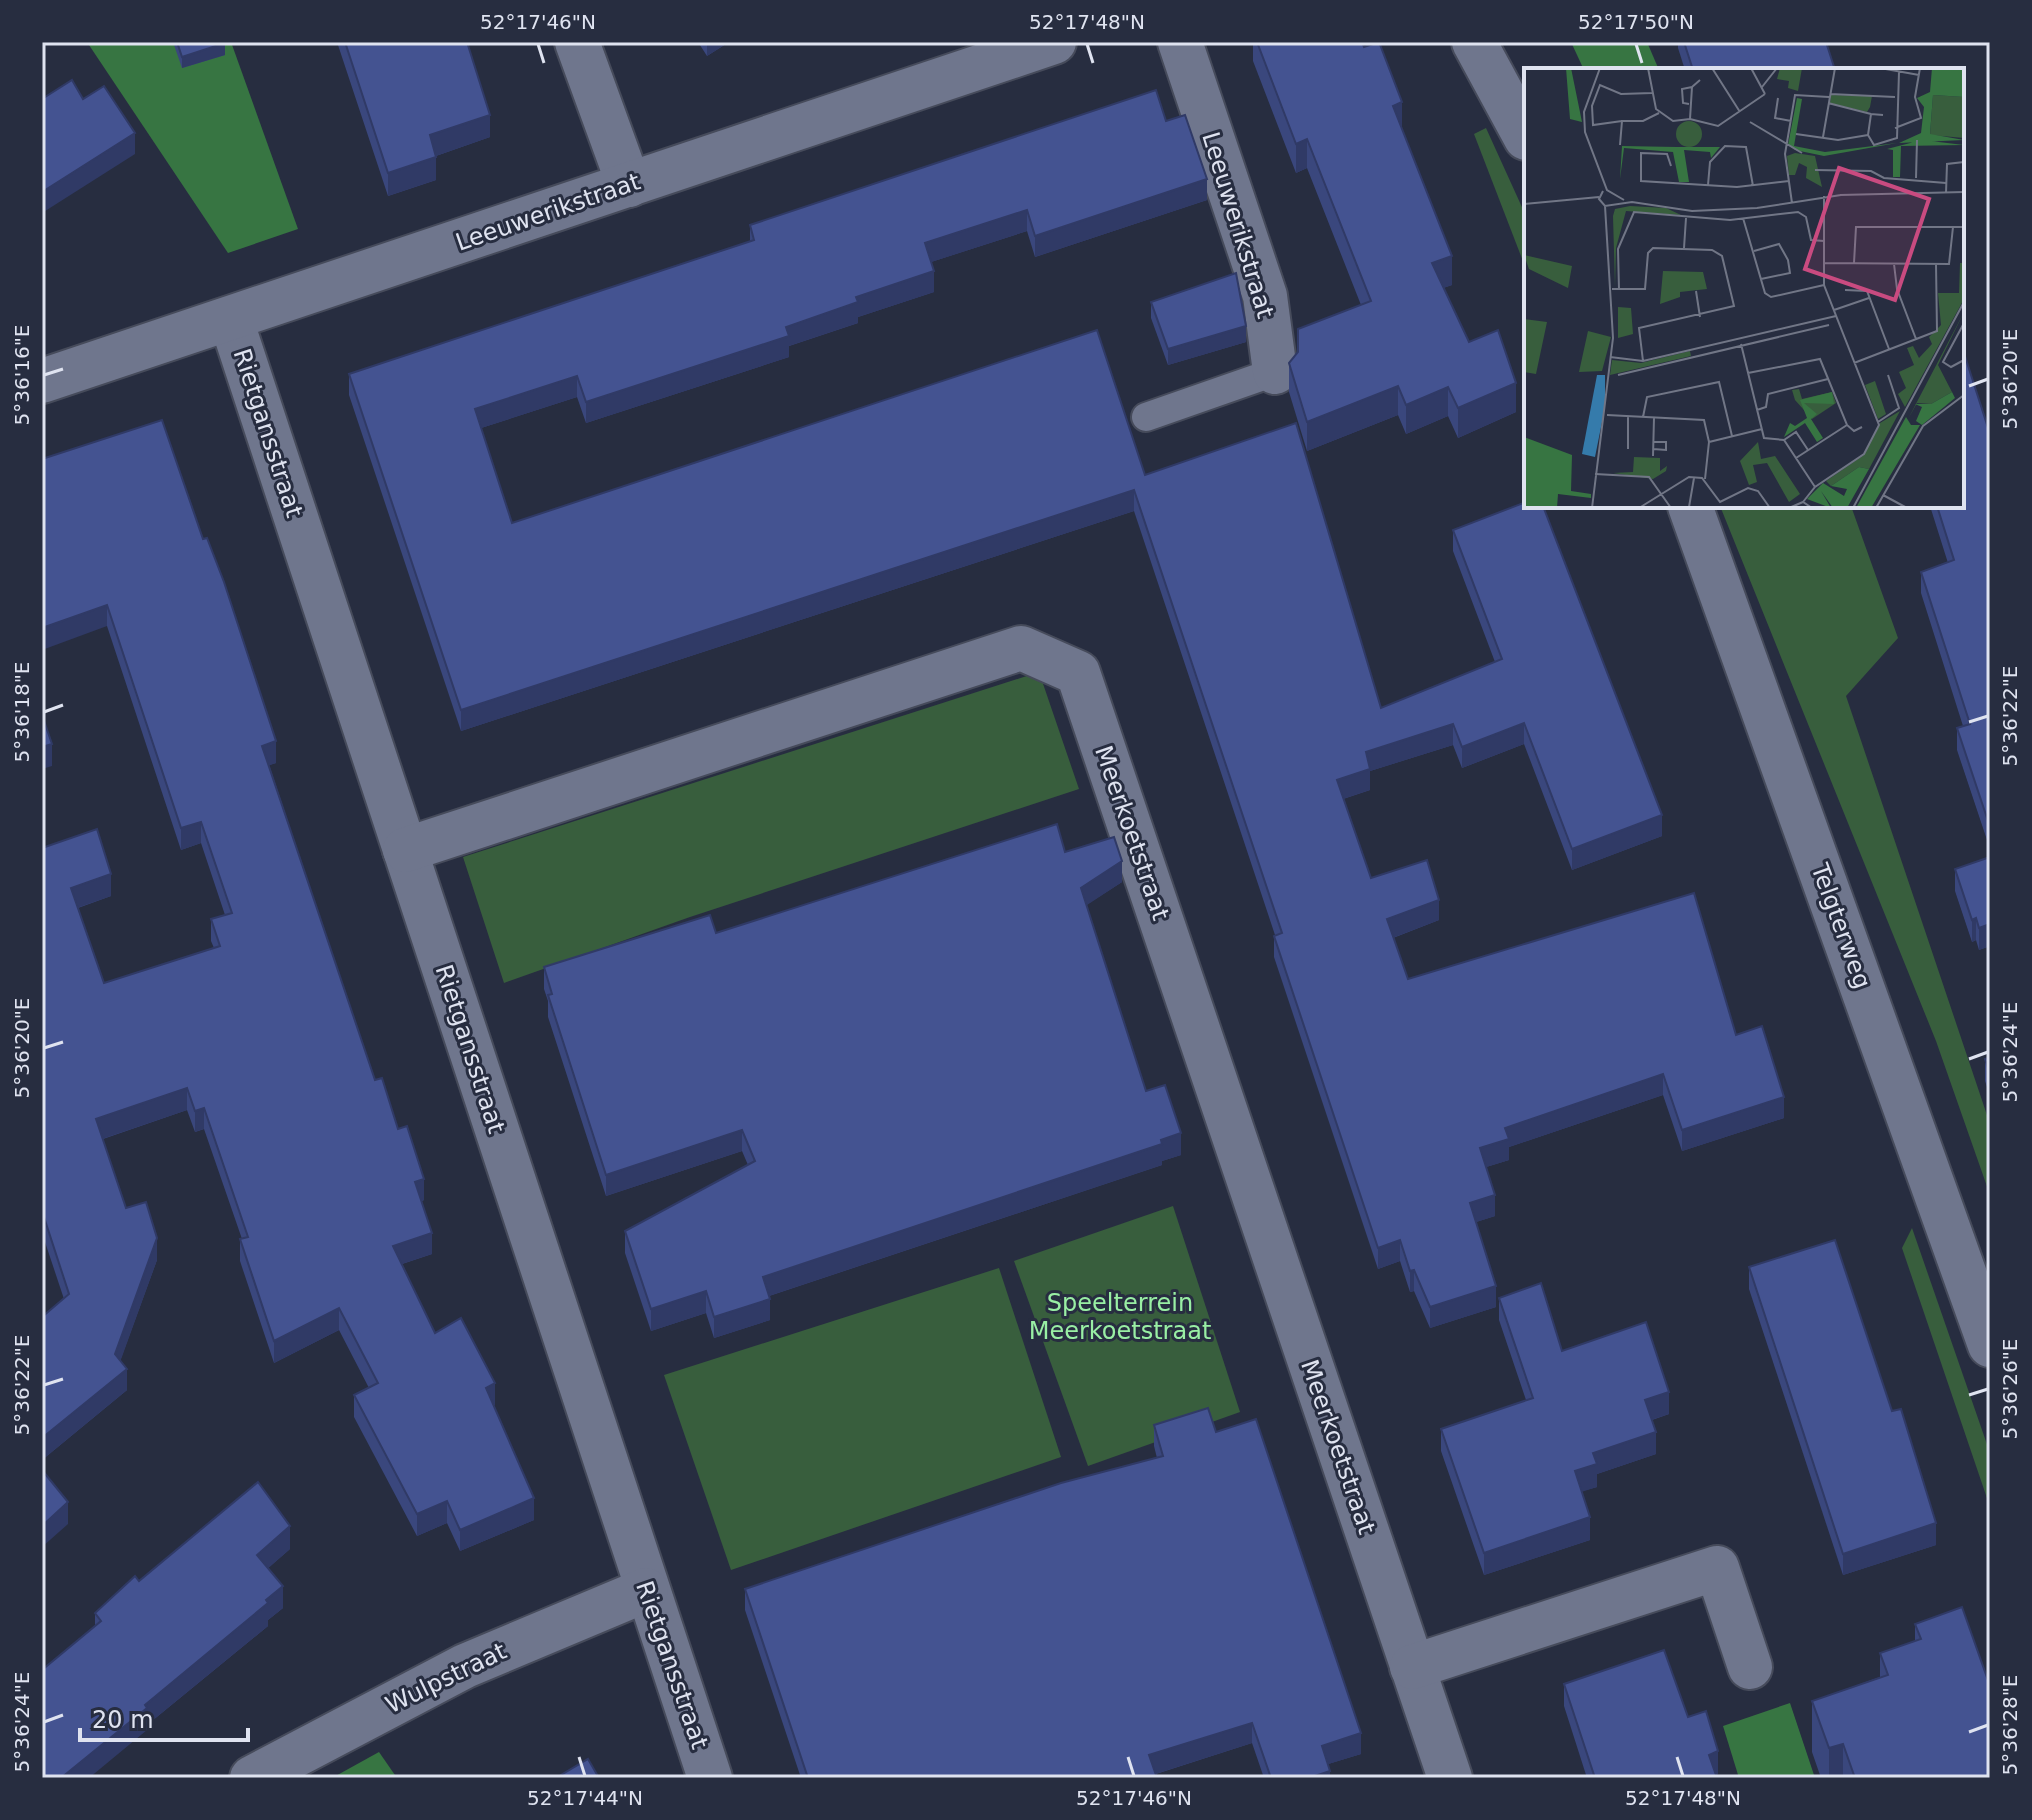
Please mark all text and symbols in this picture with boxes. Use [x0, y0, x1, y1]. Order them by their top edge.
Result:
text: 52°17'46"N [480, 10, 596, 34]
text: 52°17'48"N [1029, 10, 1145, 34]
text: 52°17'50"N [1578, 10, 1694, 34]
inset map [1524, 68, 1964, 508]
street label: Leeuwerikstraat [1196, 129, 1280, 321]
street label: Leeuwerikstraat [452, 167, 644, 257]
text: 5°36'16"E [10, 325, 34, 425]
text: 5°36'20"E [1998, 329, 2022, 429]
street label: Rietgansstraat [228, 345, 308, 521]
text: 5°36'18"E [10, 662, 34, 762]
text: 5°36'22"E [1998, 666, 2022, 766]
street label: Meerkoetstraat [1089, 742, 1175, 924]
street label: Telgterweg [1805, 859, 1877, 992]
street label: Rietgansstraat [430, 961, 510, 1137]
text: 5°36'20"E [10, 998, 34, 1098]
text: 5°36'24"E [1998, 1002, 2022, 1102]
park label: Speelterrein Meerkoetstraat [1029, 1289, 1211, 1345]
text: 5°36'22"E [10, 1335, 34, 1435]
text: 5°36'26"E [1998, 1339, 2022, 1439]
street label: Meerkoetstraat [1295, 1356, 1381, 1538]
street label: Rietgansstraat [630, 1577, 714, 1753]
street label: Wulpstraat [381, 1637, 511, 1719]
text: 5°36'24"E [10, 1672, 34, 1772]
text: 5°36'28"E [1998, 1675, 2022, 1775]
scale bar [80, 1692, 248, 1742]
text: 20 m [92, 1706, 154, 1734]
text: 52°17'44"N [527, 1786, 643, 1810]
text: 52°17'46"N [1076, 1786, 1192, 1810]
text: 52°17'48"N [1625, 1786, 1741, 1810]

